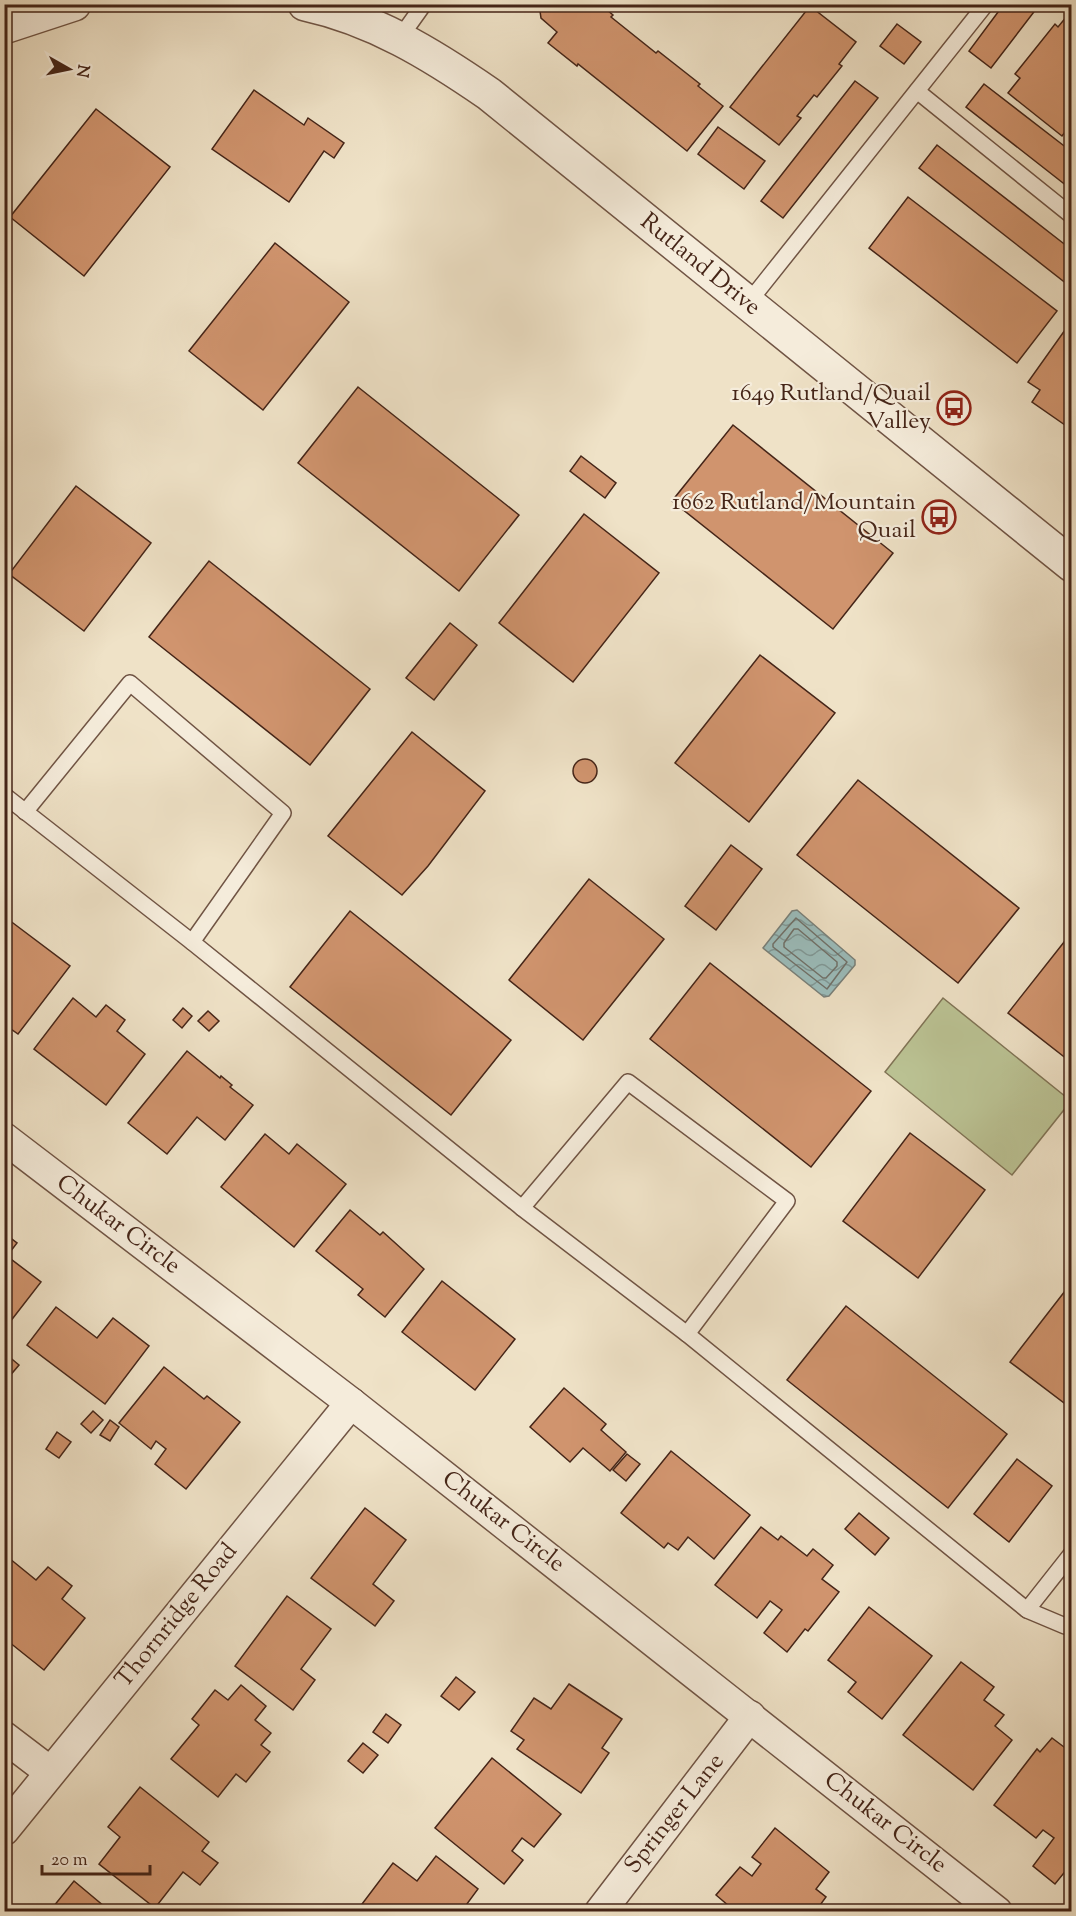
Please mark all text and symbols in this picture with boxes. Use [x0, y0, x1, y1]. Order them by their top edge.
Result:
north arrow [39, 39, 99, 99]
text: N [69, 63, 94, 79]
street label: Rutland Drive [632, 206, 768, 324]
place label: 1649 Rutland/Quail Valley [732, 377, 931, 439]
bus stop icon: 1649 Rutland/Quail Valley [936, 390, 972, 426]
place label: 1662 Rutland/Mountain Quail [672, 486, 916, 548]
bus stop icon: 1662 Rutland/Mountain Quail [921, 499, 957, 535]
street label: Chukar Circle [49, 1167, 187, 1283]
street label: Chukar Circle [434, 1463, 572, 1581]
street label: Thornridge Road [108, 1536, 246, 1696]
street label: Springer Lane [617, 1746, 733, 1882]
street label: Chukar Circle [816, 1764, 954, 1882]
scale bar [42, 1838, 150, 1876]
text: 20 m [51, 1848, 88, 1874]

